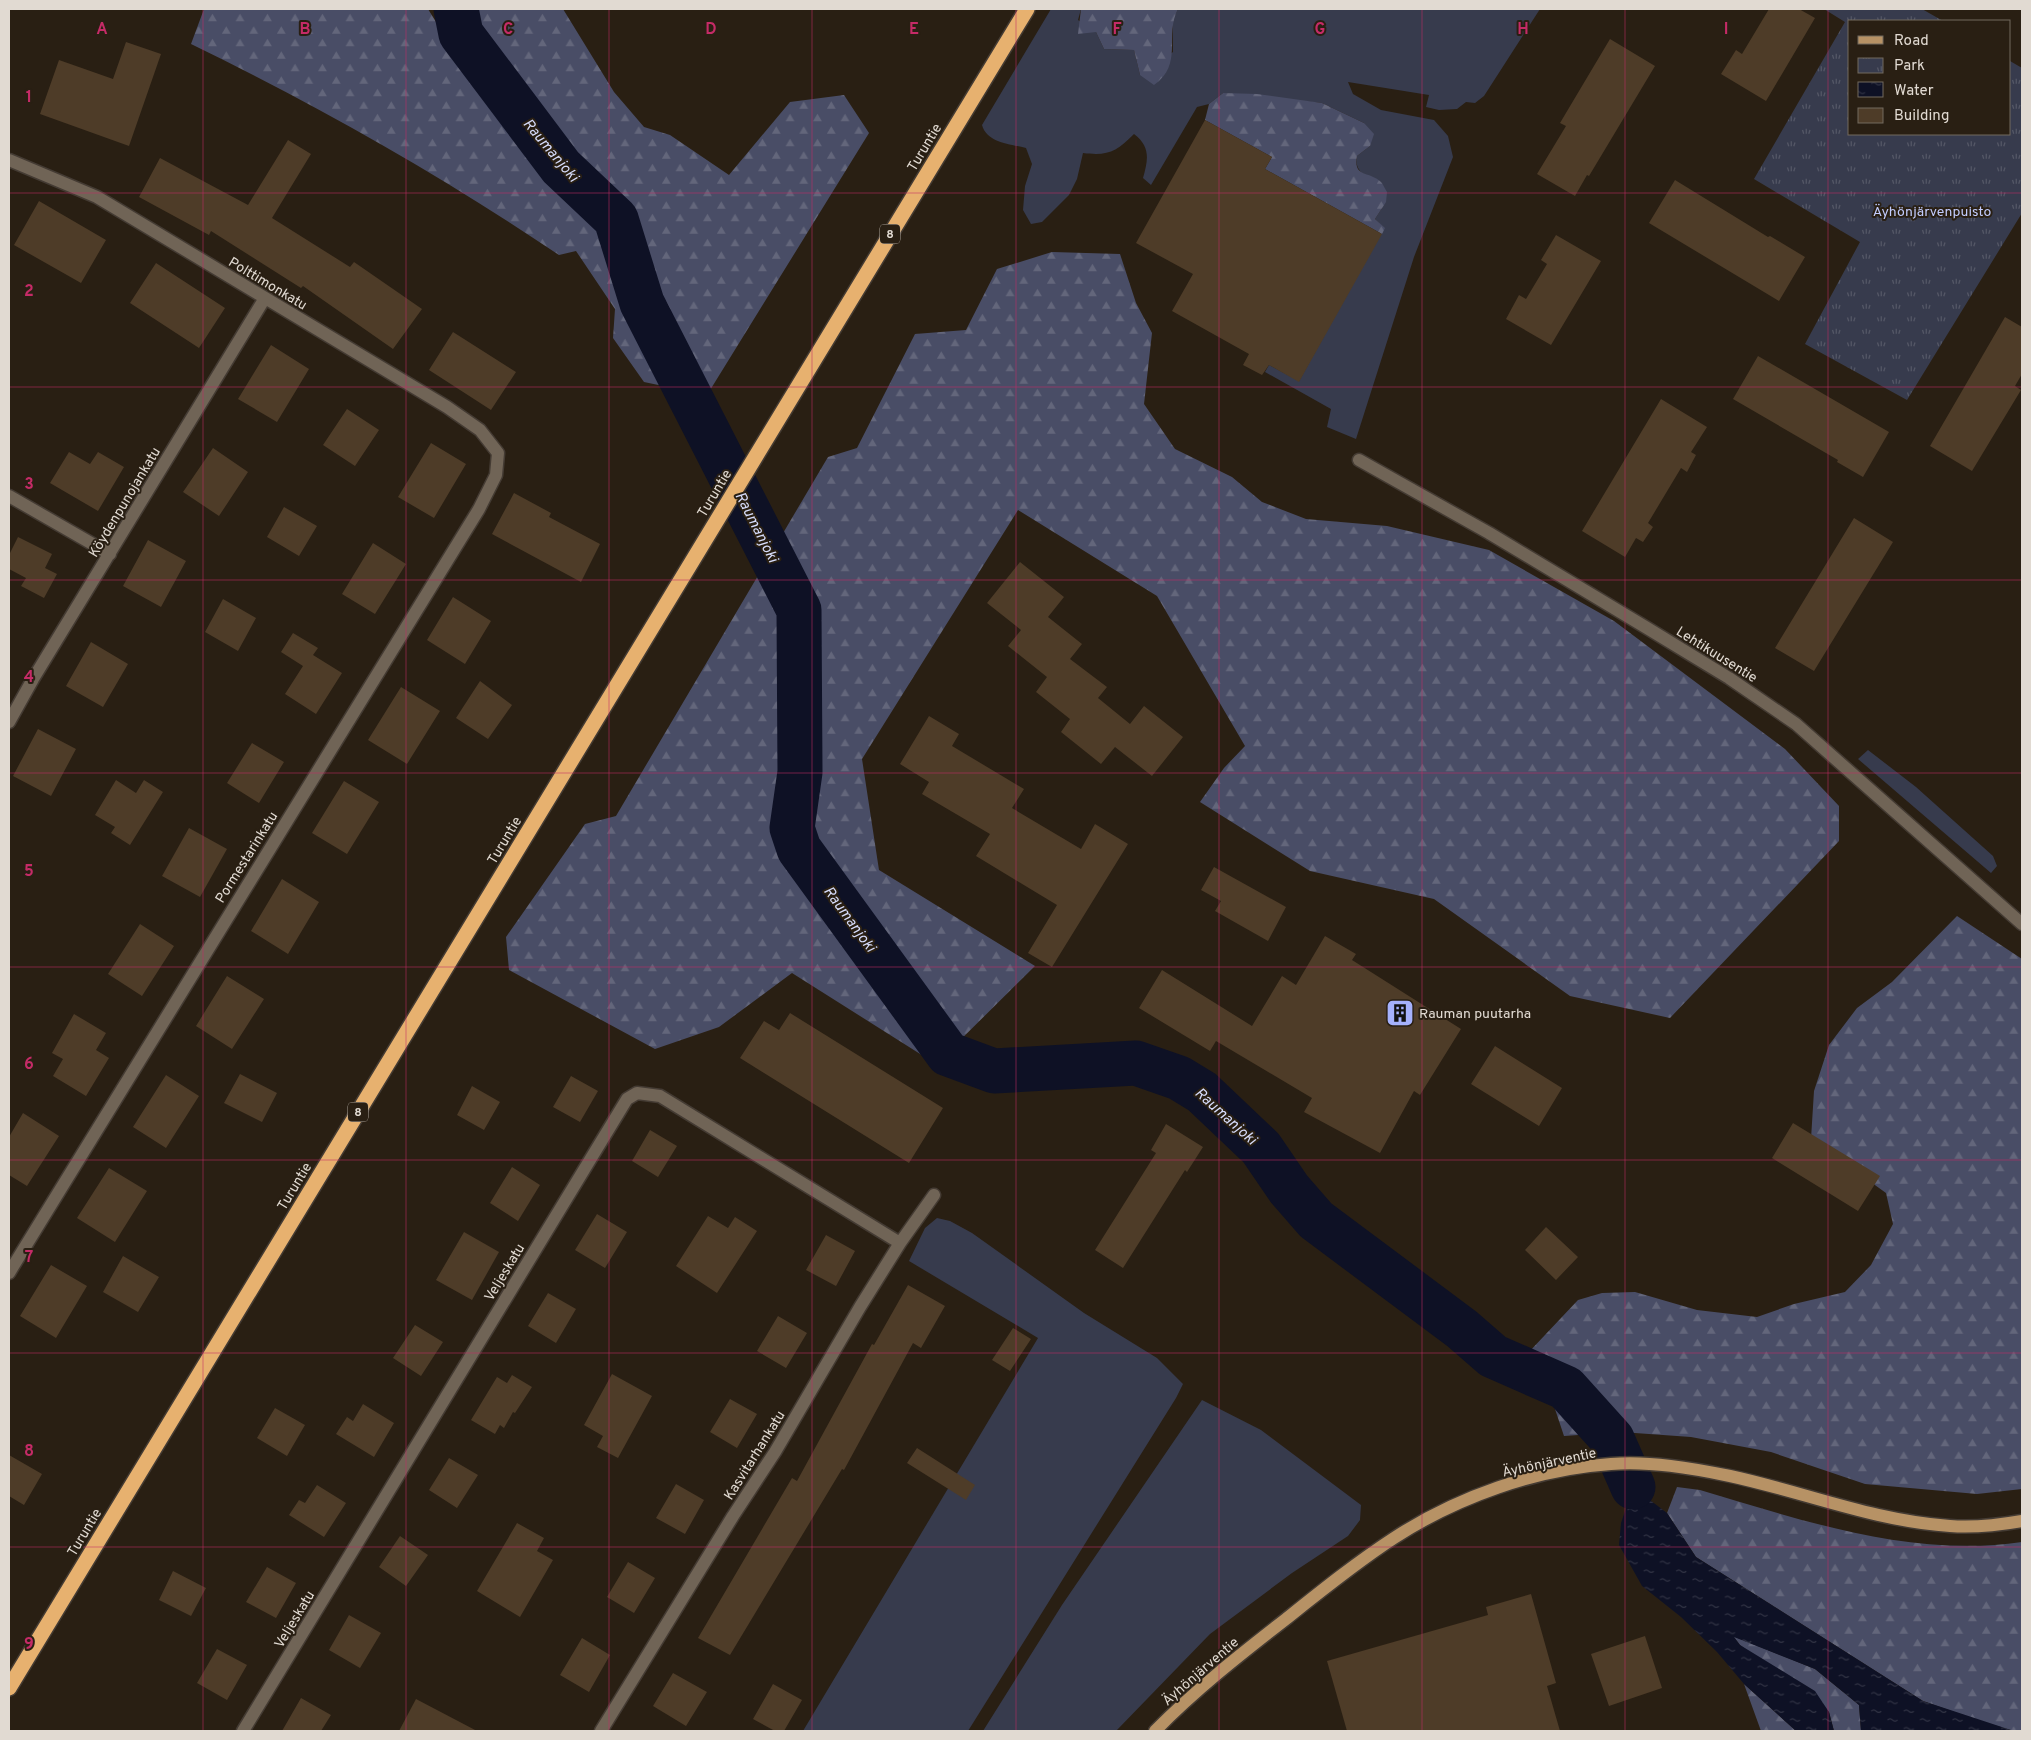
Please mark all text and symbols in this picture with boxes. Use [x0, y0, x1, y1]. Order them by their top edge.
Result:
text: A [96, 20, 108, 40]
text: B [299, 20, 311, 40]
text: C [503, 20, 513, 40]
text: D [705, 20, 717, 40]
text: E [909, 20, 919, 40]
text: F [1112, 20, 1122, 40]
text: G [1315, 20, 1325, 40]
text: H [1517, 20, 1529, 40]
text: I [1724, 20, 1728, 40]
legend [1848, 20, 2011, 135]
text: Road [1894, 32, 1929, 51]
text: Park [1894, 57, 1925, 76]
text: Water [1894, 82, 1934, 101]
text: 1 [26, 88, 32, 108]
text: Building [1894, 107, 1949, 126]
water label: Raumanjoki [518, 115, 583, 188]
street label: Turuntie [904, 121, 946, 175]
park label: Äyhönjärvenpuisto [1873, 203, 1992, 221]
road number: 8 [880, 224, 900, 243]
street label: Polttimonkatu [225, 254, 310, 314]
text: 2 [24, 282, 34, 302]
street label: Köydenpunojankatu [86, 445, 165, 561]
street label: Turuntie [694, 467, 736, 521]
text: 3 [24, 475, 34, 495]
water label: Raumanjoki [730, 489, 782, 567]
street label: Lehtikuusentie [1672, 624, 1760, 687]
text: 4 [24, 668, 34, 688]
street label: Pormestarinkatu [212, 809, 282, 907]
street label: Turuntie [484, 814, 526, 868]
text: 5 [24, 862, 34, 882]
water label: Raumanjoki [818, 883, 880, 958]
building icon: Rauman puutarha [1385, 998, 1415, 1028]
place label: Rauman puutarha [1419, 1006, 1531, 1023]
text: 6 [24, 1055, 34, 1075]
water label: Raumanjoki [1190, 1084, 1261, 1151]
road number: 8 [348, 1102, 368, 1122]
street label: Turuntie [274, 1160, 316, 1214]
street label: Veljeskatu [482, 1241, 529, 1305]
text: 7 [25, 1248, 33, 1268]
street label: Kasvitarhankatu [721, 1408, 789, 1504]
text: 8 [24, 1442, 34, 1462]
street label: Äyhönjärventie [1501, 1444, 1598, 1482]
street label: Turuntie [64, 1506, 106, 1560]
street label: Veljeskatu [272, 1588, 319, 1652]
street label: Äyhönjärventie [1159, 1634, 1243, 1710]
text: 9 [24, 1635, 34, 1655]

